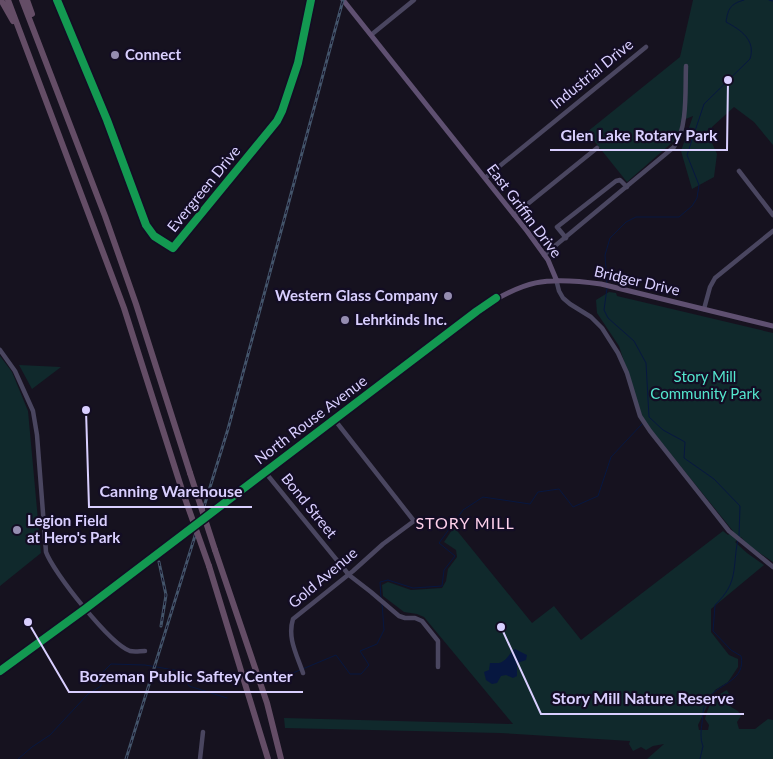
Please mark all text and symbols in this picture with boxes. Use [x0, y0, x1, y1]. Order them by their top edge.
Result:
street label: Industrial Drive [547, 34, 636, 112]
place label: Connect [125, 45, 182, 63]
marker: Connect [109, 49, 121, 61]
callout: Glen Lake Rotary Park [550, 119, 727, 150]
text: Glen Lake Rotary Park [560, 125, 718, 144]
street label: Evergreen Drive [163, 142, 244, 235]
street label: East Griffin Drive [484, 160, 566, 261]
street label: Bridger Drive [593, 261, 682, 299]
place label: Western Glass Company [275, 286, 438, 304]
marker: Western Glass Company [442, 290, 454, 302]
place label: Lehrkinds Inc. [355, 310, 447, 328]
marker: Lehrkinds Inc. [339, 314, 351, 326]
park label: Story Mill Community Park [650, 367, 760, 402]
street label: North Rouse Avenue [251, 371, 370, 467]
street label: Bond Street [278, 469, 342, 542]
callout: Canning Warehouse [89, 476, 252, 507]
text: Canning Warehouse [99, 481, 243, 500]
place label: Legion Field at Hero's Park [27, 511, 121, 546]
district label: STORY MILL [415, 513, 515, 532]
marker: Legion Field at Hero's Park [11, 524, 23, 536]
street label: Gold Avenue [284, 543, 360, 611]
callout: Bozeman Public Saftey Center [69, 661, 303, 692]
text: Bozeman Public Saftey Center [79, 666, 293, 685]
callout: Story Mill Nature Reserve [541, 683, 744, 714]
text: Story Mill Nature Reserve [552, 688, 735, 707]

